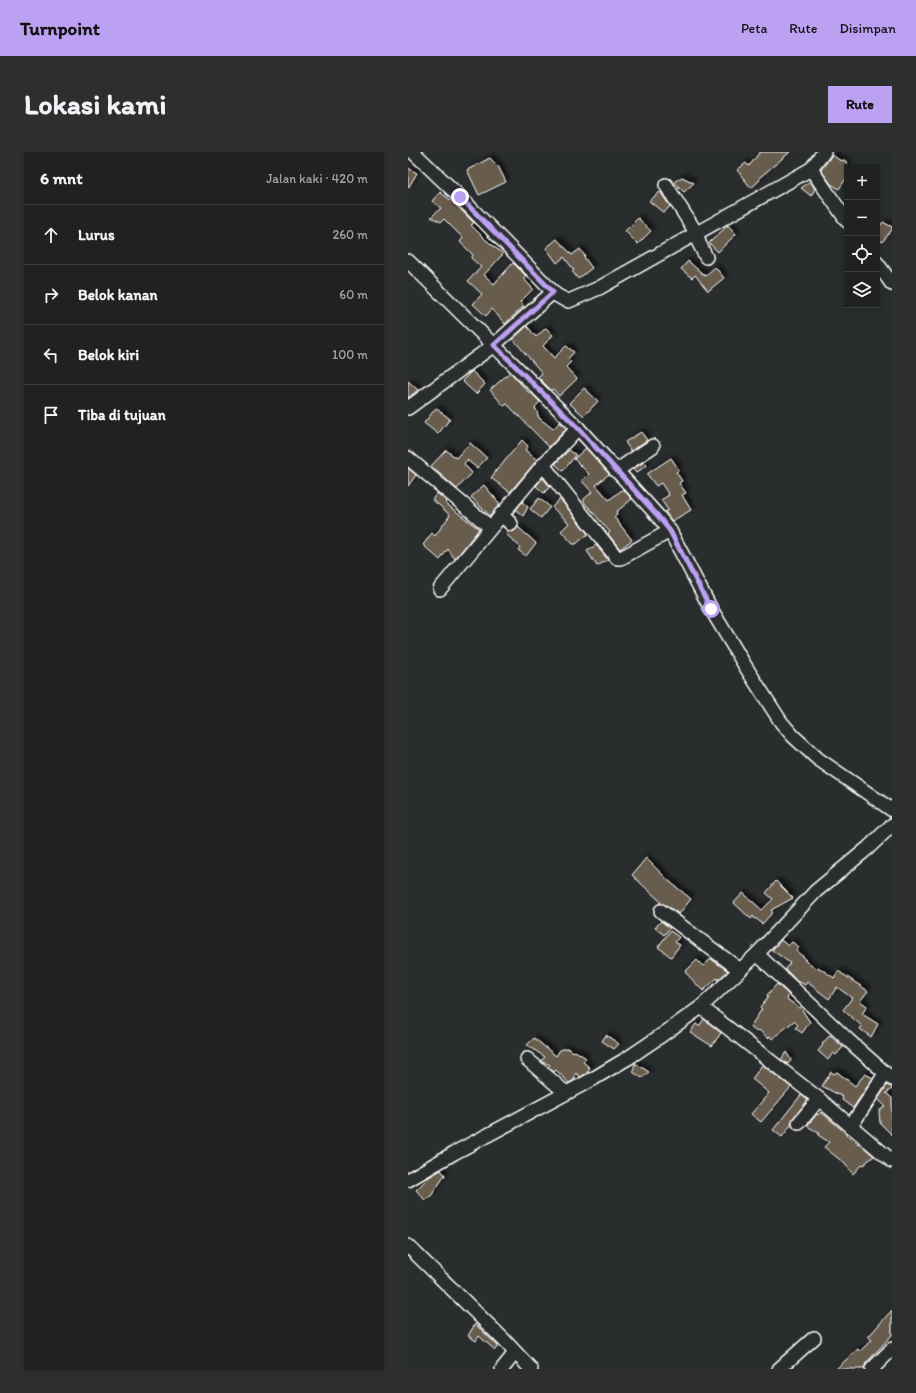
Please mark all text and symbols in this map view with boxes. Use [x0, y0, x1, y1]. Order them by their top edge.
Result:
text: Turnpoint [20, 17, 100, 40]
text: Peta [741, 20, 767, 37]
text: Rute [789, 20, 817, 37]
text: Disimpan [839, 20, 896, 37]
button: Rute [828, 86, 892, 123]
text: Lokasi kami [24, 87, 166, 121]
map controls [844, 164, 880, 308]
button: + [844, 164, 880, 200]
text: 6 mnt [40, 168, 83, 188]
text: Jalan kaki · 420 m [266, 171, 368, 186]
route end [451, 188, 469, 206]
button: − [844, 200, 880, 236]
icon: ahead [40, 224, 62, 246]
text: Lurus [78, 226, 115, 244]
text: 260 m [332, 227, 368, 242]
button: locate [844, 236, 880, 272]
button: layers [844, 272, 880, 308]
icon: right [40, 284, 62, 306]
text: Belok kanan [78, 286, 158, 304]
text: 60 m [339, 287, 368, 302]
icon: left [40, 344, 62, 366]
text: Belok kiri [78, 346, 139, 364]
text: 100 m [332, 347, 368, 362]
icon: arrive [40, 404, 62, 426]
text: Tiba di tujuan [78, 406, 166, 424]
route start [702, 600, 720, 618]

